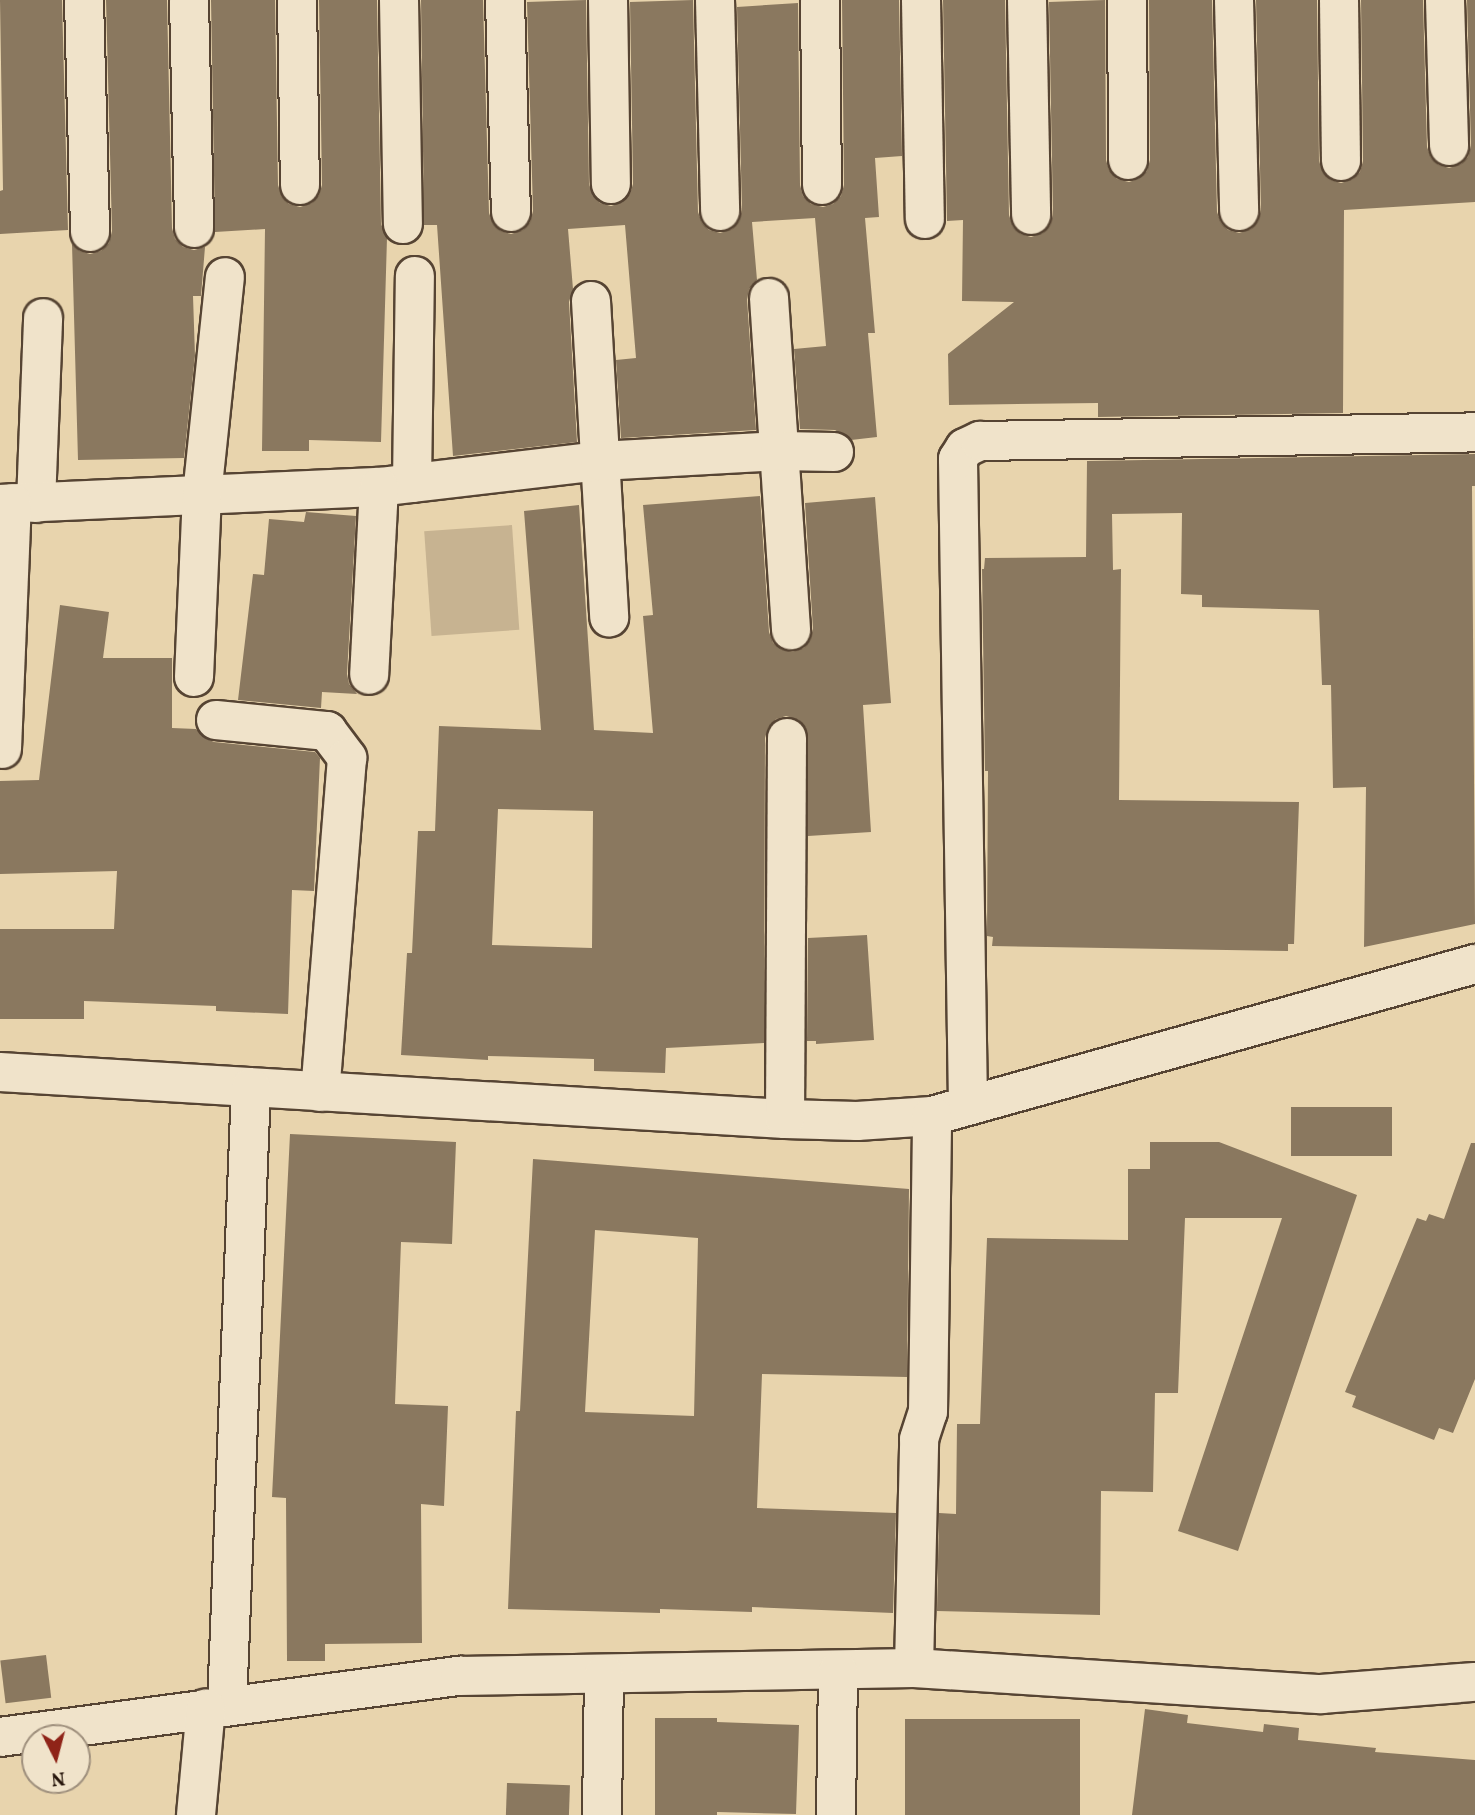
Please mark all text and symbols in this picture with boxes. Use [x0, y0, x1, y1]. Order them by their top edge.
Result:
north arrow [21, 1724, 91, 1794]
text: N [50, 1764, 66, 1792]

